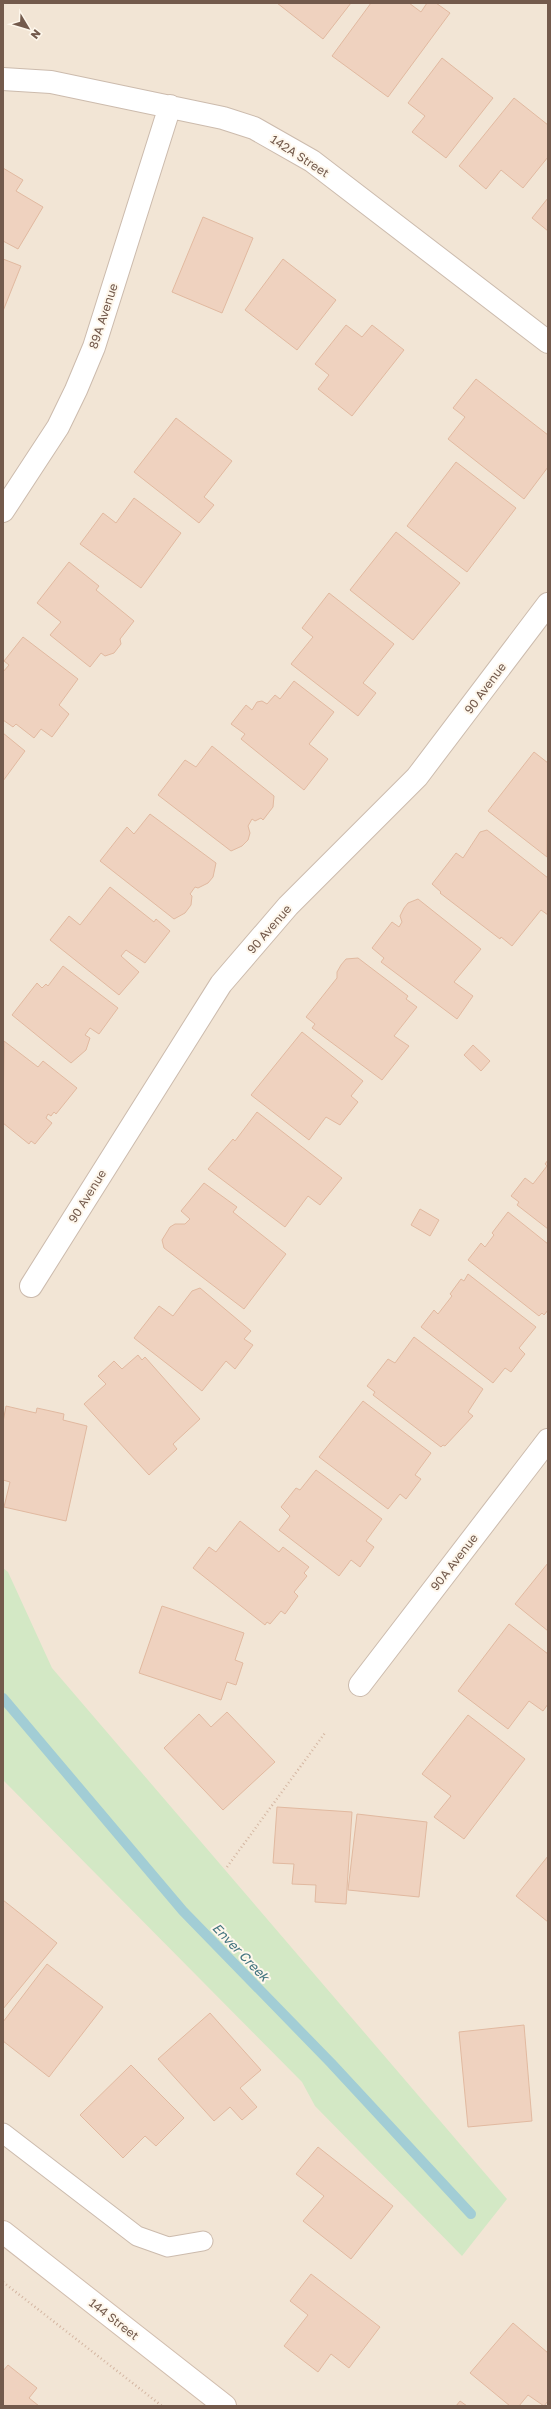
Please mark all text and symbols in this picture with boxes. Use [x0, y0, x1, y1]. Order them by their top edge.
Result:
north arrow [8, 8, 48, 48]
text: N [29, 27, 44, 42]
street label: 142A Street [268, 132, 332, 181]
street label: 89A Avenue [85, 281, 121, 351]
street label: 90 Avenue [461, 659, 509, 716]
street label: 90 Avenue [244, 901, 294, 957]
street label: 90 Avenue [65, 1167, 109, 1225]
street label: 90A Avenue [427, 1531, 481, 1593]
water label: Enver Creek [209, 1920, 274, 1986]
street label: 144 Street [86, 2295, 142, 2343]

